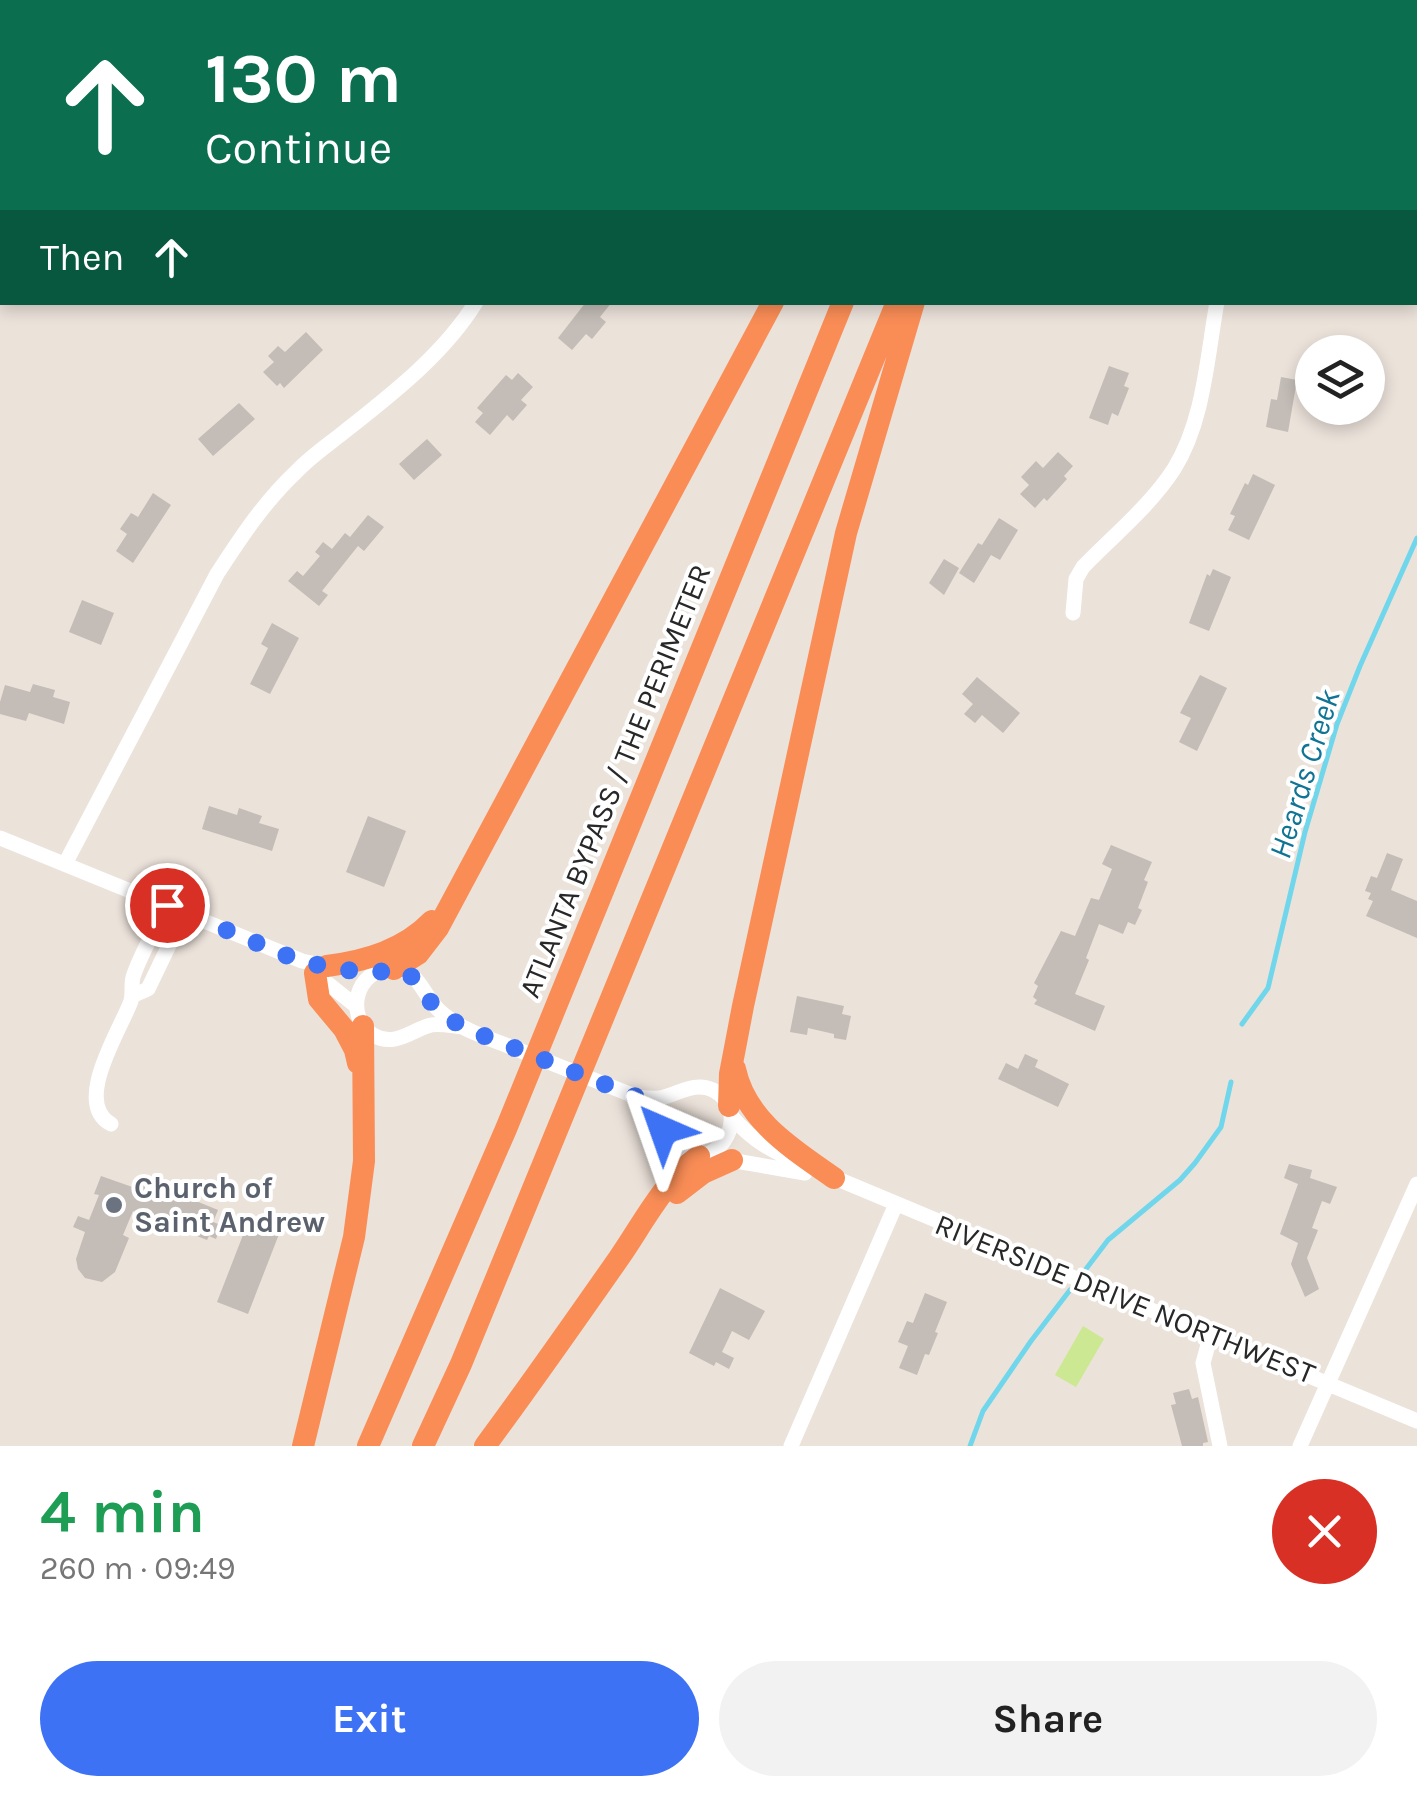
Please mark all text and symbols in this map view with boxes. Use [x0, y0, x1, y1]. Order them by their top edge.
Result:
text: 130 m [205, 38, 402, 120]
icon: ahead [40, 40, 170, 170]
text: Continue [205, 122, 392, 174]
icon: ahead [144, 230, 199, 285]
text: Then [40, 235, 124, 280]
map controls [1295, 335, 1385, 425]
button: layers [1295, 335, 1385, 425]
street label: ATLANTA BYPASS / THE PERIMETER [511, 559, 719, 1003]
water label: Heards Creek [1261, 684, 1348, 863]
pin [125, 863, 210, 948]
icon: arrive [140, 878, 195, 933]
position arrow [611, 1078, 715, 1182]
place label: Church of Saint Andrew [134, 1170, 325, 1240]
marker: Church of Saint Andrew [103, 1194, 125, 1216]
street label: RIVERSIDE DRIVE NORTHWEST [930, 1206, 1320, 1392]
text: 4 min [40, 1477, 205, 1547]
button: close [1272, 1479, 1377, 1584]
text: 260 m · 09:49 [40, 1550, 236, 1587]
button: Exit [40, 1661, 699, 1776]
button: Share [719, 1661, 1377, 1776]

